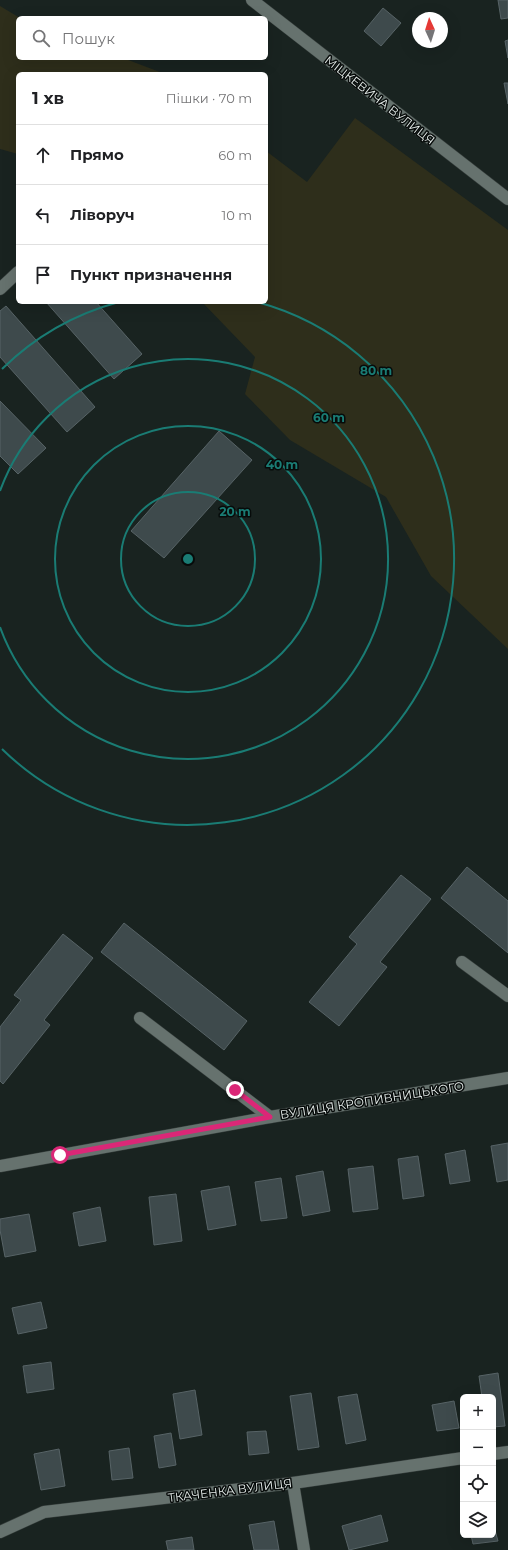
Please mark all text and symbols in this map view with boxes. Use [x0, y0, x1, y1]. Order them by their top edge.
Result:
north arrow [412, 12, 448, 48]
search box [16, 16, 268, 60]
icon: search [30, 27, 52, 49]
text: Пошук [62, 29, 115, 48]
street label: МІЦКЕВИЧА ВУЛИЦЯ [322, 52, 438, 148]
text: 1 хв [32, 88, 64, 108]
text: Пішки · 70 m [166, 90, 252, 106]
icon: ahead [32, 144, 54, 166]
text: Прямо [70, 145, 124, 164]
text: 60 m [218, 147, 252, 163]
icon: left [32, 204, 54, 226]
text: Ліворуч [70, 205, 135, 224]
text: 10 m [222, 207, 252, 223]
icon: arrive [32, 264, 54, 286]
text: Пункт призначення [70, 265, 232, 284]
text: 80 m [360, 363, 392, 378]
text: 60 m [313, 410, 345, 425]
text: 40 m [266, 457, 298, 472]
text: 20 m [219, 504, 251, 519]
centre of rings [181, 552, 195, 566]
street label: ВУЛИЦЯ КРОПИВНИЦЬКОГО [279, 1078, 465, 1122]
route end [226, 1081, 244, 1099]
route start [51, 1146, 69, 1164]
map controls [460, 1394, 496, 1538]
button: + [460, 1394, 496, 1430]
button: − [460, 1430, 496, 1466]
button: locate [460, 1466, 496, 1502]
street label: ТКАЧЕНКА ВУЛИЦЯ [167, 1475, 293, 1505]
button: layers [460, 1502, 496, 1538]

